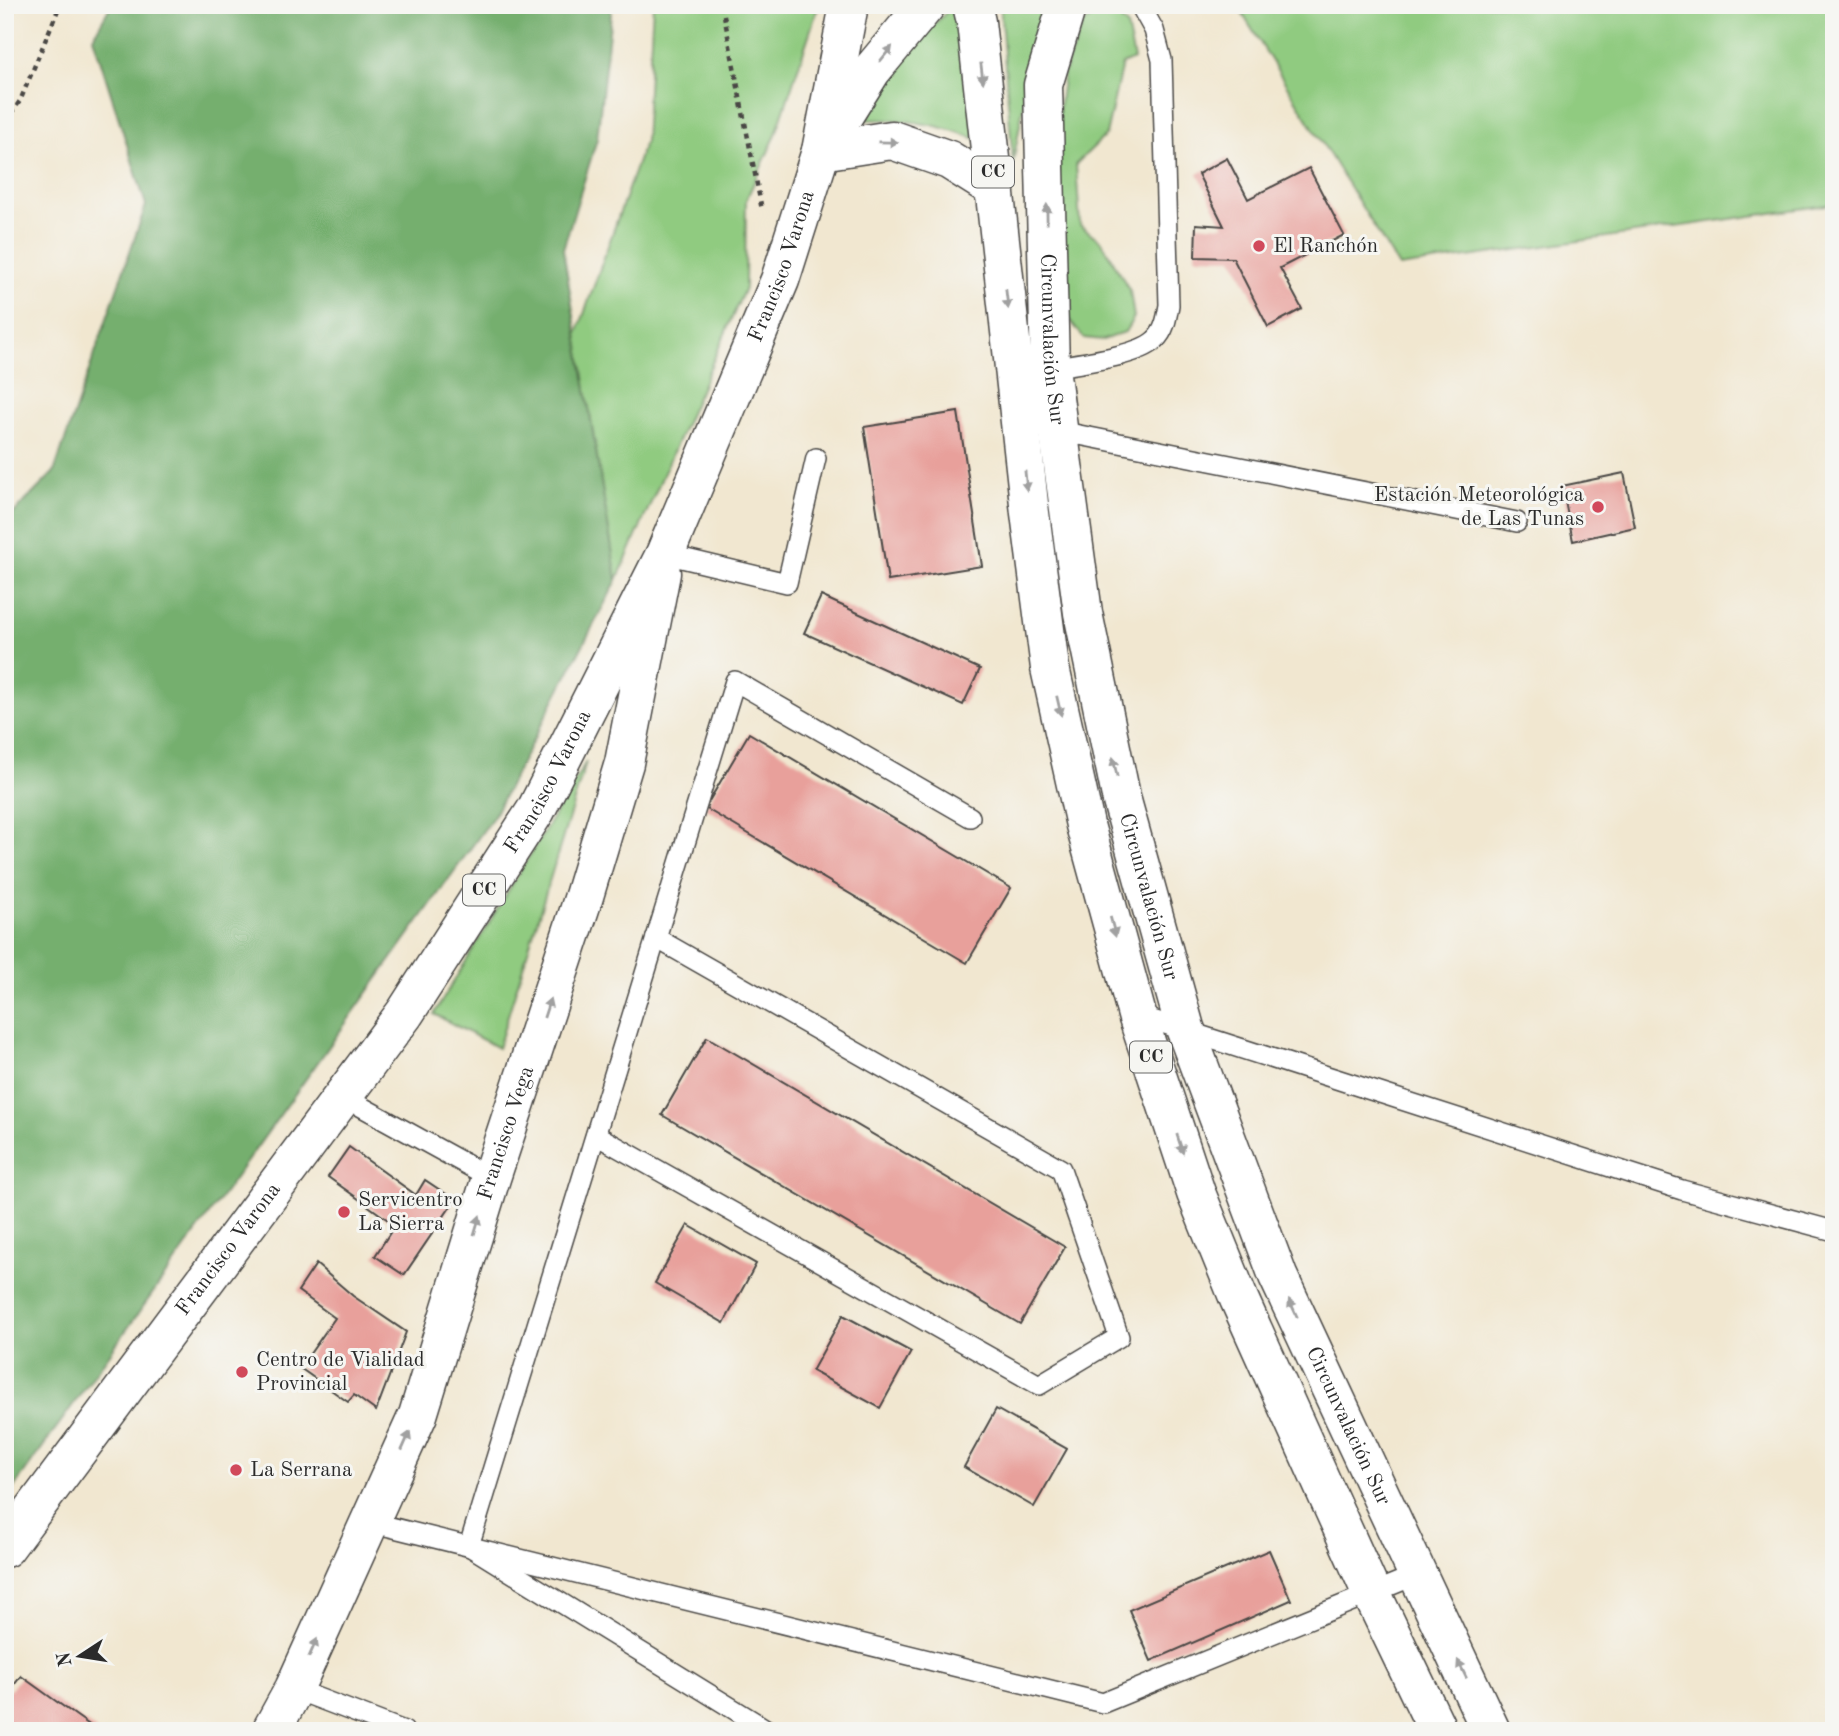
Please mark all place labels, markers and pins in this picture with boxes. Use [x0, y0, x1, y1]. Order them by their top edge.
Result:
place label: El Ranchón [1273, 236, 1378, 257]
marker: El Ranchón [1251, 238, 1267, 254]
place label: Estación Meteorológica de Las Tunas [1374, 485, 1584, 530]
marker: Estación Meteorológica de Las Tunas [1590, 499, 1606, 515]
place label: Servicentro La Sierra [358, 1190, 463, 1235]
marker: Servicentro La Sierra [336, 1204, 352, 1220]
place label: Centro de Vialidad Provincial [256, 1350, 425, 1395]
marker: Centro de Vialidad Provincial [234, 1364, 250, 1380]
place label: La Serrana [250, 1460, 352, 1481]
marker: La Serrana [228, 1462, 244, 1478]

